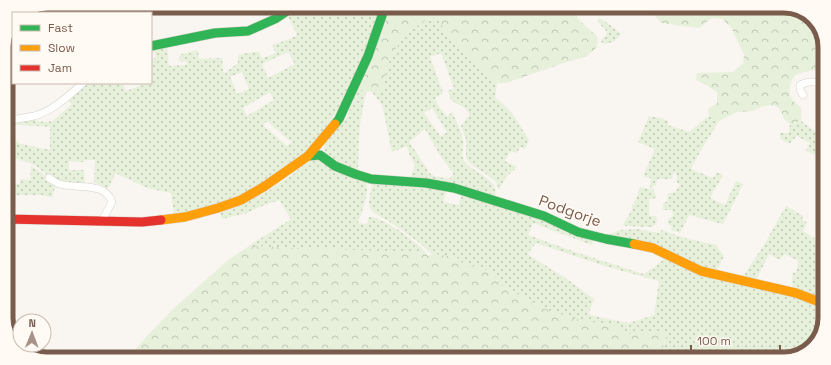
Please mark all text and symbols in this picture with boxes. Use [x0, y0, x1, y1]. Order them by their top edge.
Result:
legend [12, 12, 152, 84]
text: Fast [48, 20, 73, 36]
text: Slow [48, 40, 75, 56]
text: Jam [48, 60, 72, 76]
street label: Podgorje [536, 191, 604, 231]
north arrow [12, 313, 52, 353]
text: N [28, 316, 36, 330]
scale bar [691, 327, 780, 353]
text: 100 m [697, 333, 731, 349]

